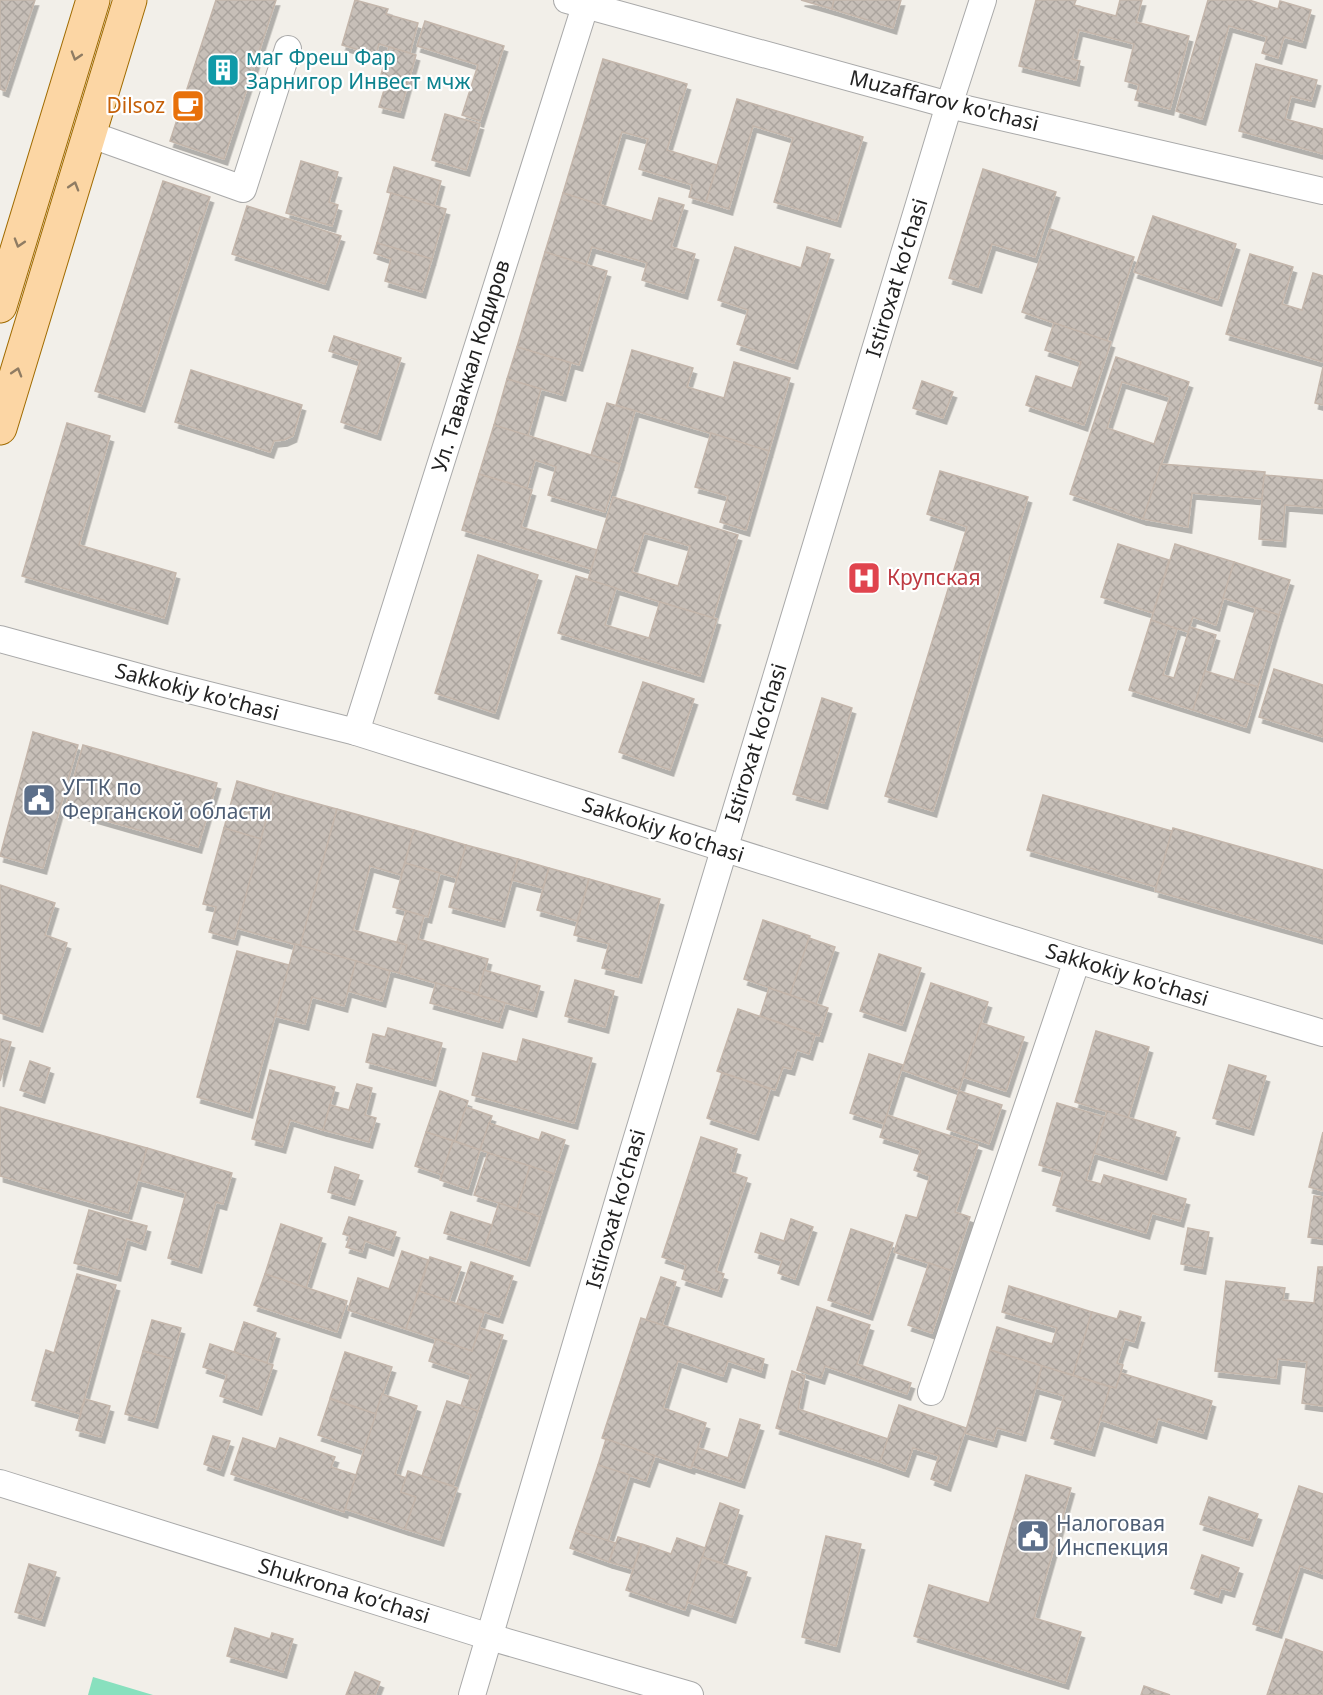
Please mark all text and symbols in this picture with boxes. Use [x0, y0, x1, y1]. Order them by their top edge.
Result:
place label: маг Фреш Фар Зарнигор Инвест мчж [246, 43, 470, 95]
one-way arrow [71, 50, 83, 61]
building icon: маг Фреш Фар Зарнигор Инвест мчж [205, 52, 241, 88]
street label: Muzaffarov ko'chasi [847, 63, 1042, 137]
cafe icon: Dilsoz [170, 88, 206, 124]
place label: Dilsoz [106, 91, 165, 119]
one-way arrow [66, 181, 79, 192]
street label: Istiroxat koʻchasi [859, 195, 933, 360]
one-way arrow [14, 237, 26, 248]
street label: Ул. Таваккал Кодиров [424, 256, 516, 475]
one-way arrow [10, 368, 22, 378]
hospital icon: Крупская [846, 560, 882, 596]
place label: Крупская [887, 563, 981, 591]
street label: Sakkokiy ko'chasi [112, 656, 282, 726]
street label: Istiroxat koʻchasi [718, 660, 792, 825]
place label: УГТК по Ферганской области [62, 773, 272, 825]
public building icon: УГТК по Ферганской области [21, 782, 57, 818]
street label: Sakkokiy ko'chasi [579, 790, 748, 868]
street label: Sakkokiy ko'chasi [1043, 936, 1212, 1012]
street label: Istiroxat koʻchasi [579, 1126, 651, 1292]
place label: Налоговая Инспекция [1056, 1509, 1169, 1561]
public building icon: Налоговая Инспекция [1015, 1518, 1051, 1554]
street label: Shukrona koʻchasi [255, 1551, 433, 1629]

